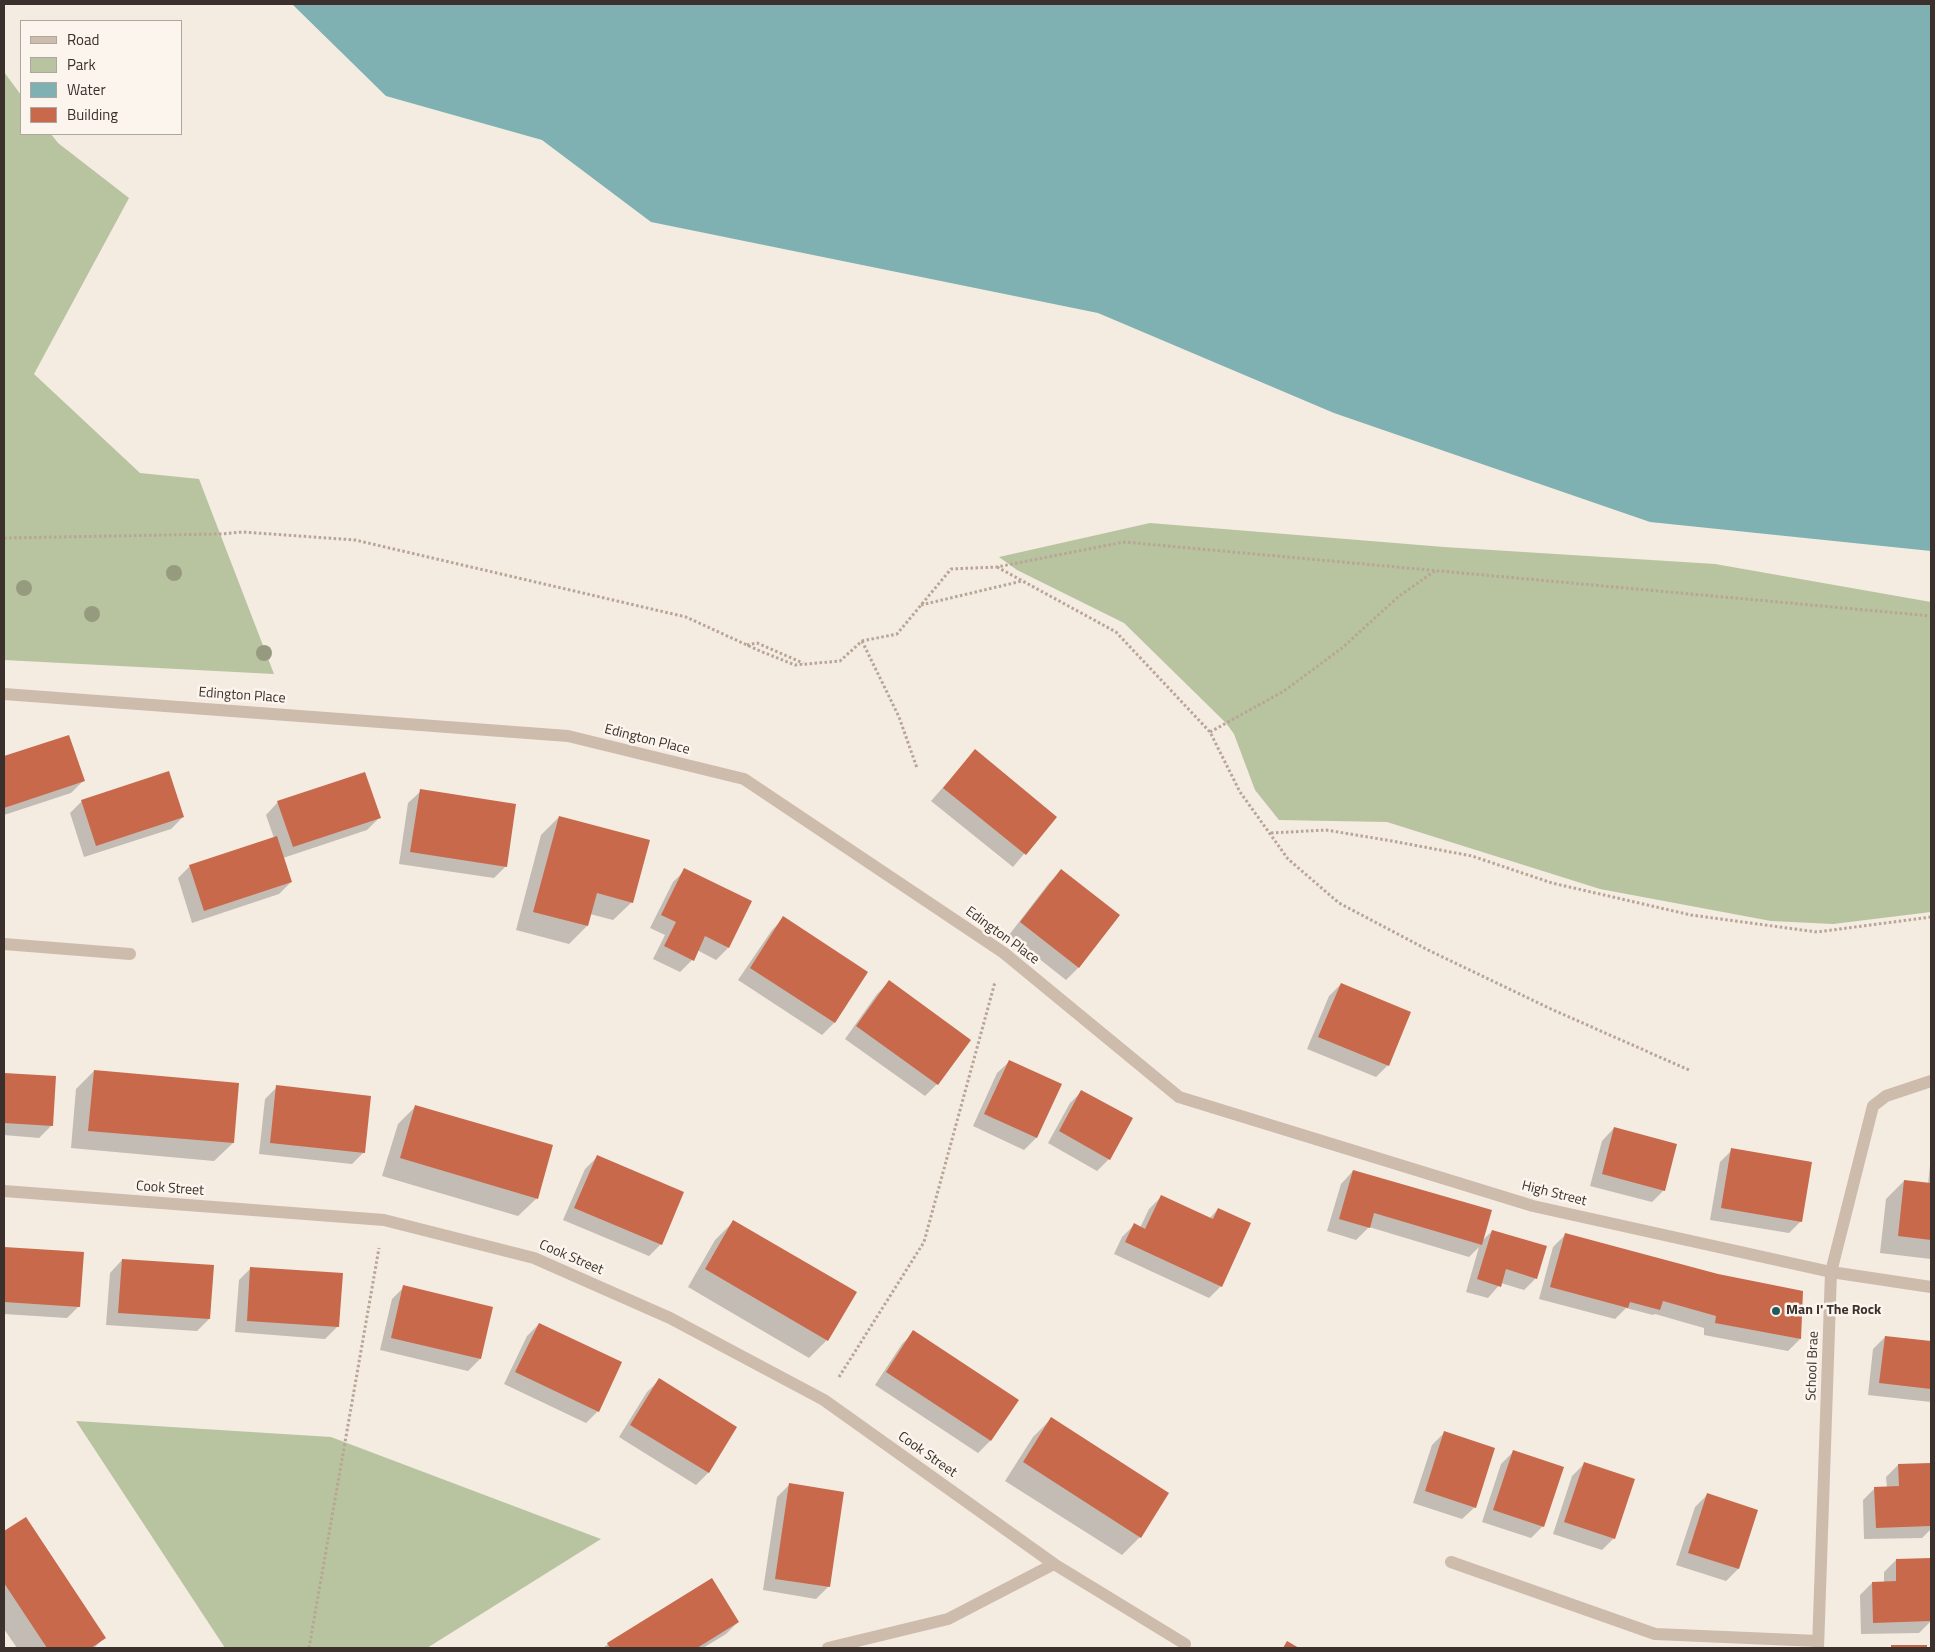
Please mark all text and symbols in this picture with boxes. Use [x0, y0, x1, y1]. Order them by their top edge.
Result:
legend [20, 20, 182, 135]
text: Road [67, 28, 99, 51]
text: Park [67, 53, 96, 76]
text: Water [67, 78, 106, 101]
text: Building [67, 103, 118, 126]
street label: Edington Place [198, 685, 286, 707]
street label: Edington Place [603, 721, 691, 759]
street label: Edington Place [962, 904, 1042, 968]
street label: Cook Street [135, 1178, 205, 1200]
street label: High Street [1520, 1178, 1588, 1210]
street label: Cook Street [536, 1237, 606, 1279]
place label: Man I' The Rock [1786, 1303, 1881, 1319]
marker: Man I' The Rock [1770, 1305, 1782, 1317]
street label: School Brae [1803, 1331, 1823, 1401]
street label: Cook Street [894, 1429, 960, 1481]

